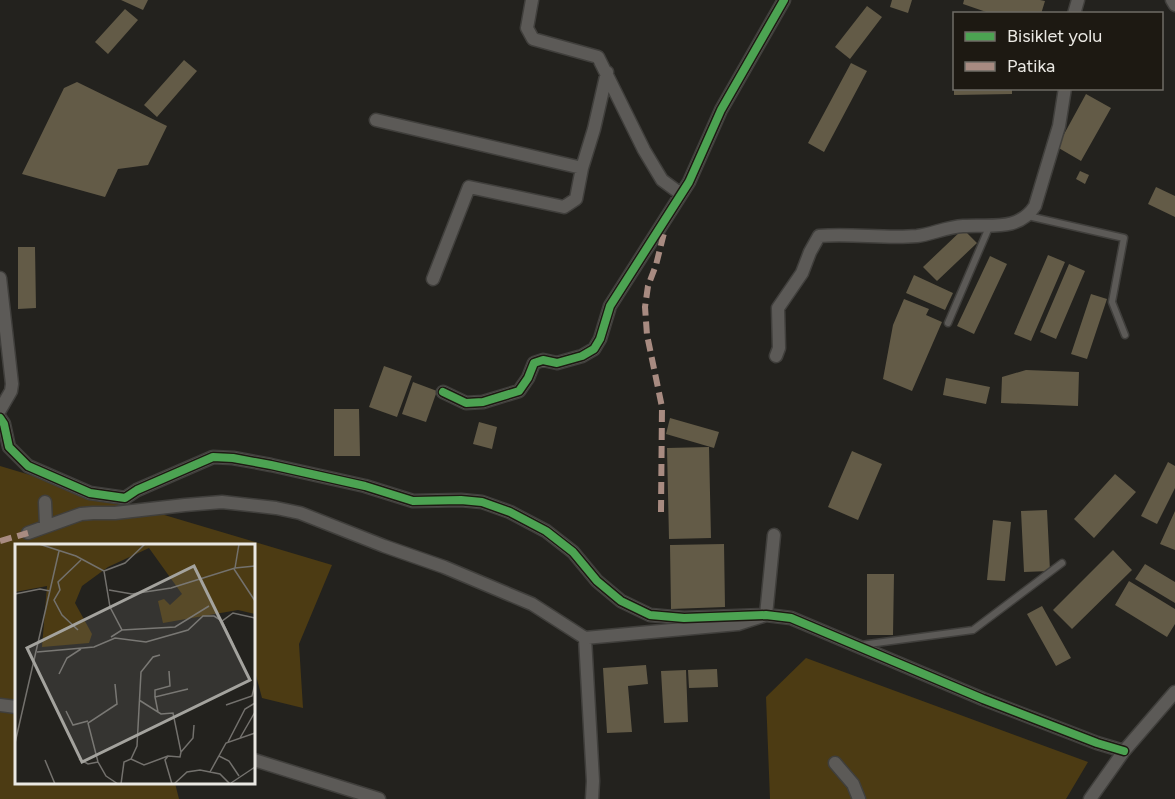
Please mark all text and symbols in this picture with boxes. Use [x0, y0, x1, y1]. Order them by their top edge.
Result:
legend [953, 12, 1163, 90]
text: Bisiklet yolu [1007, 25, 1102, 47]
text: Patika [1007, 55, 1055, 77]
inset map [15, 544, 255, 784]

